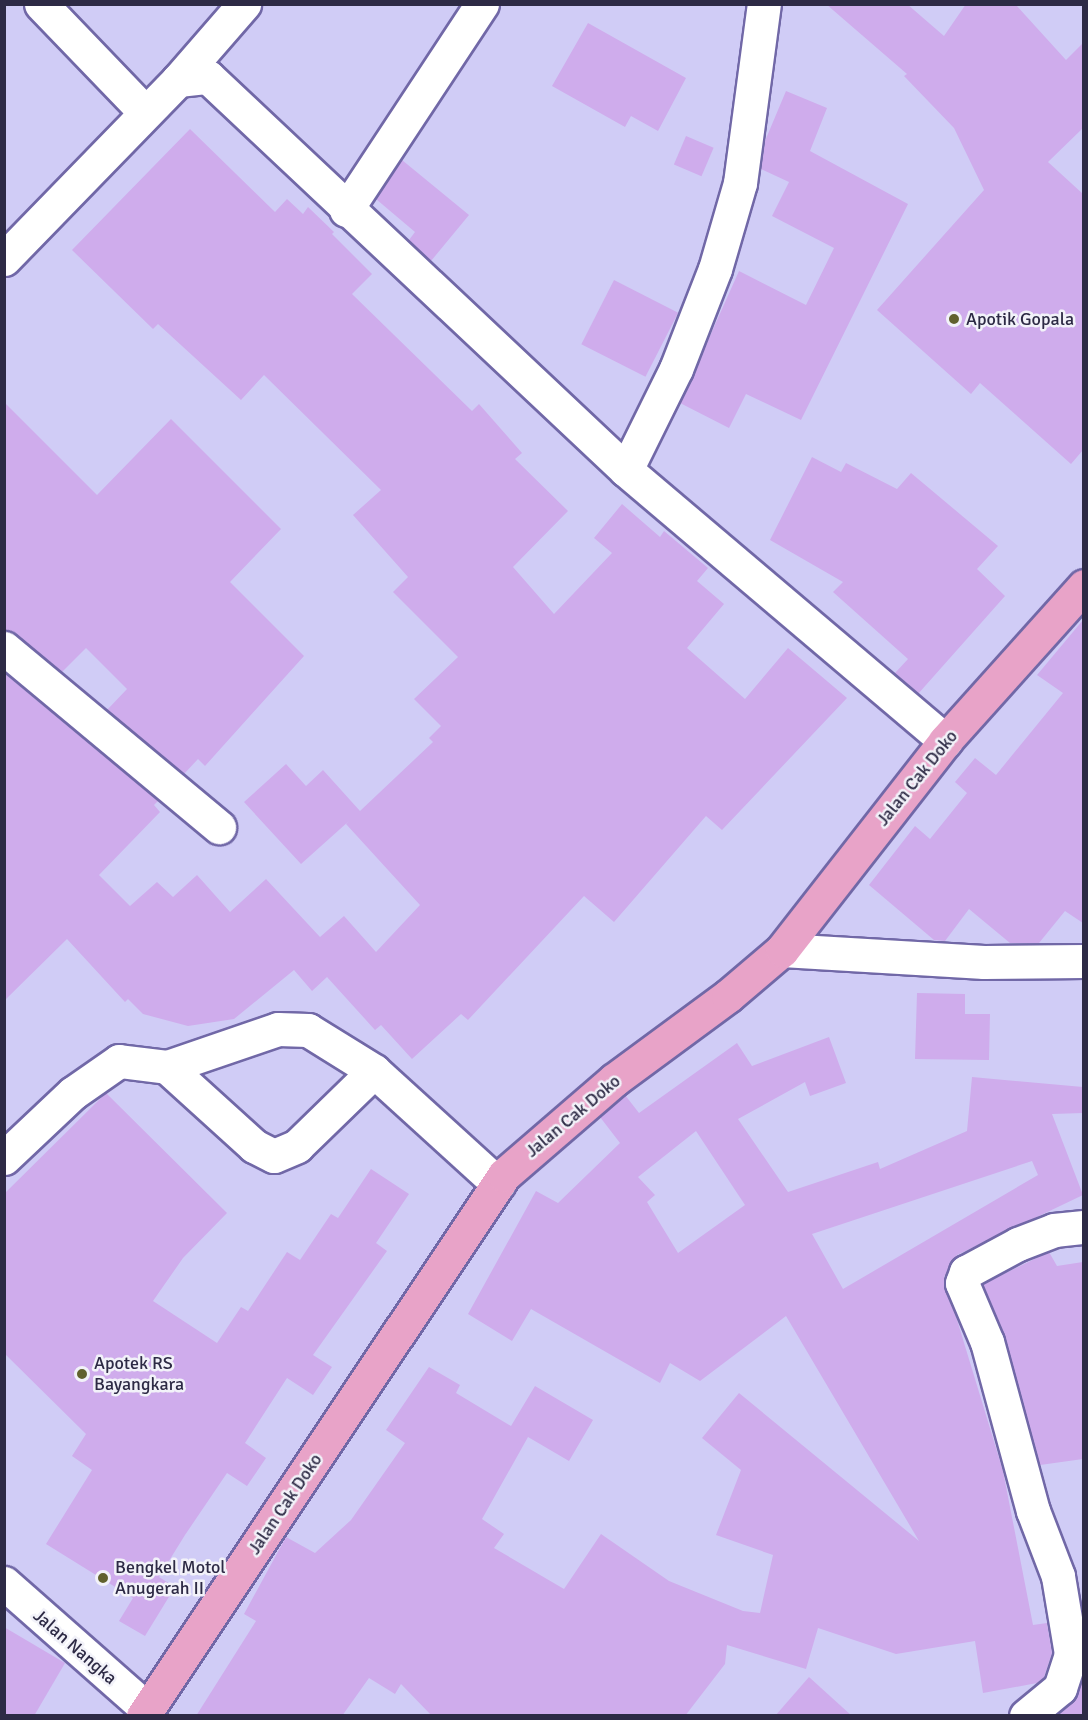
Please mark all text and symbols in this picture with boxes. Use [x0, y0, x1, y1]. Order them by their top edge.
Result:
place label: Apotik Gopala [966, 308, 1074, 330]
marker: Apotik Gopala [947, 312, 961, 326]
street label: Jalan Cak Doko [872, 726, 962, 830]
street label: Jalan Cak Doko [521, 1070, 625, 1162]
place label: Apotek RS Bayangkara [94, 1353, 184, 1396]
marker: Apotek RS Bayangkara [75, 1367, 89, 1381]
street label: Jalan Cak Doko [243, 1450, 327, 1558]
place label: Bengkel Motol Anugerah II [115, 1557, 226, 1600]
marker: Bengkel Motol Anugerah II [96, 1571, 110, 1585]
street label: Jalan Nangka [29, 1605, 121, 1689]

